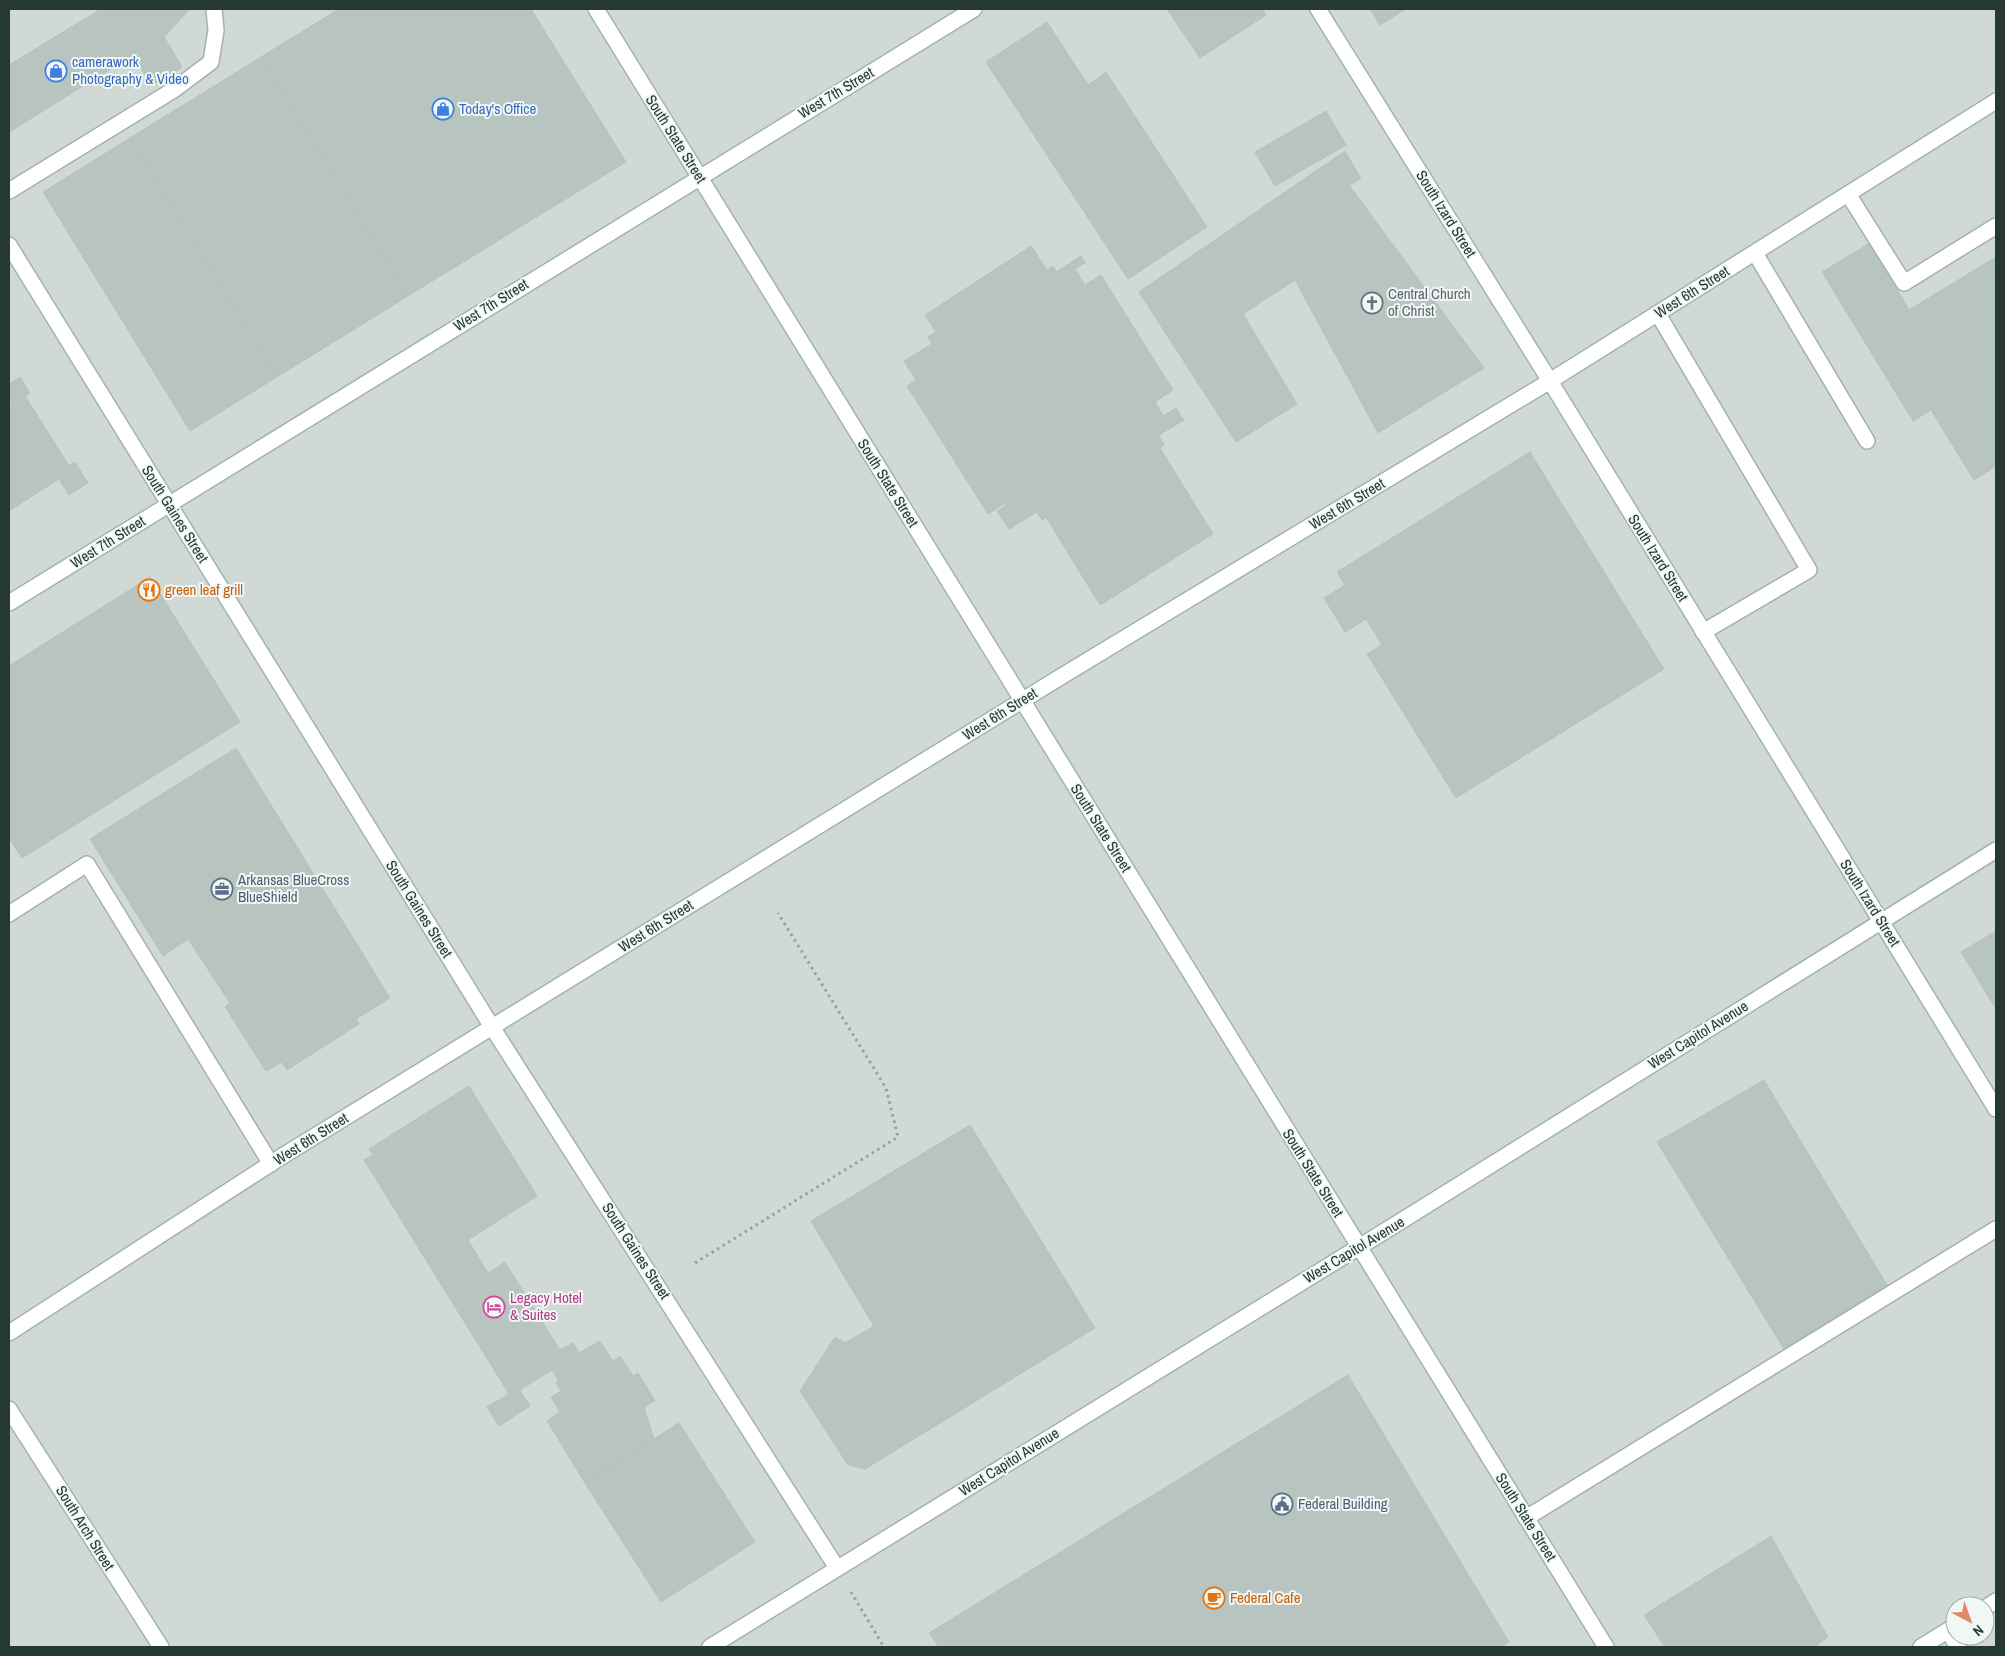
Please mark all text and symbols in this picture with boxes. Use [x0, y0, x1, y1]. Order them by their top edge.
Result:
place label: camerawork Photography & Video [72, 51, 189, 89]
shop icon: camerawork Photography & Video [44, 59, 68, 83]
street label: West 7th Street [794, 61, 878, 123]
street label: South State Street [641, 91, 712, 187]
shop icon: Today's Office [431, 97, 455, 121]
place label: Today's Office [459, 98, 537, 119]
street label: South Izard Street [1411, 166, 1482, 262]
street label: West 6th Street [1650, 260, 1734, 323]
street label: West 7th Street [449, 273, 533, 336]
place label: Central Church of Christ [1388, 283, 1471, 321]
church icon: Central Church of Christ [1360, 291, 1384, 315]
street label: South State Street [853, 435, 924, 531]
street label: South Gaines Street [137, 461, 214, 567]
street label: West 6th Street [1305, 472, 1389, 534]
street label: West 7th Street [66, 510, 150, 573]
street label: South Izard Street [1623, 510, 1694, 606]
restaurant icon: green leaf grill [137, 578, 161, 602]
place label: green leaf grill [165, 579, 243, 600]
street label: West 6th Street [958, 682, 1042, 745]
street label: South State Street [1066, 780, 1137, 876]
street label: South Izard Street [1835, 855, 1906, 951]
street label: South Gaines Street [381, 856, 458, 962]
place label: Arkansas BlueCross BlueShield [237, 869, 349, 907]
office icon: Arkansas BlueCross BlueShield [210, 877, 234, 901]
street label: West 6th Street [614, 894, 698, 957]
street label: West Capitol Avenue [1644, 995, 1752, 1074]
street label: West 6th Street [269, 1107, 353, 1170]
street label: South State Street [1278, 1125, 1349, 1221]
street label: South Gaines Street [597, 1198, 676, 1304]
street label: West Capitol Avenue [1299, 1211, 1408, 1288]
place label: Legacy Hotel & Suites [510, 1287, 582, 1325]
hotel icon: Legacy Hotel & Suites [482, 1295, 506, 1319]
street label: West Capitol Avenue [955, 1422, 1063, 1501]
street label: South State Street [1491, 1469, 1562, 1565]
street label: South Arch Street [51, 1481, 120, 1575]
public building icon: Federal Building [1270, 1492, 1294, 1516]
place label: Federal Building [1298, 1493, 1388, 1514]
cafe icon: Federal Cafe [1202, 1586, 1226, 1610]
place label: Federal Cafe [1230, 1587, 1301, 1608]
north arrow [1945, 1596, 1995, 1646]
text: N [1969, 1621, 1988, 1640]

